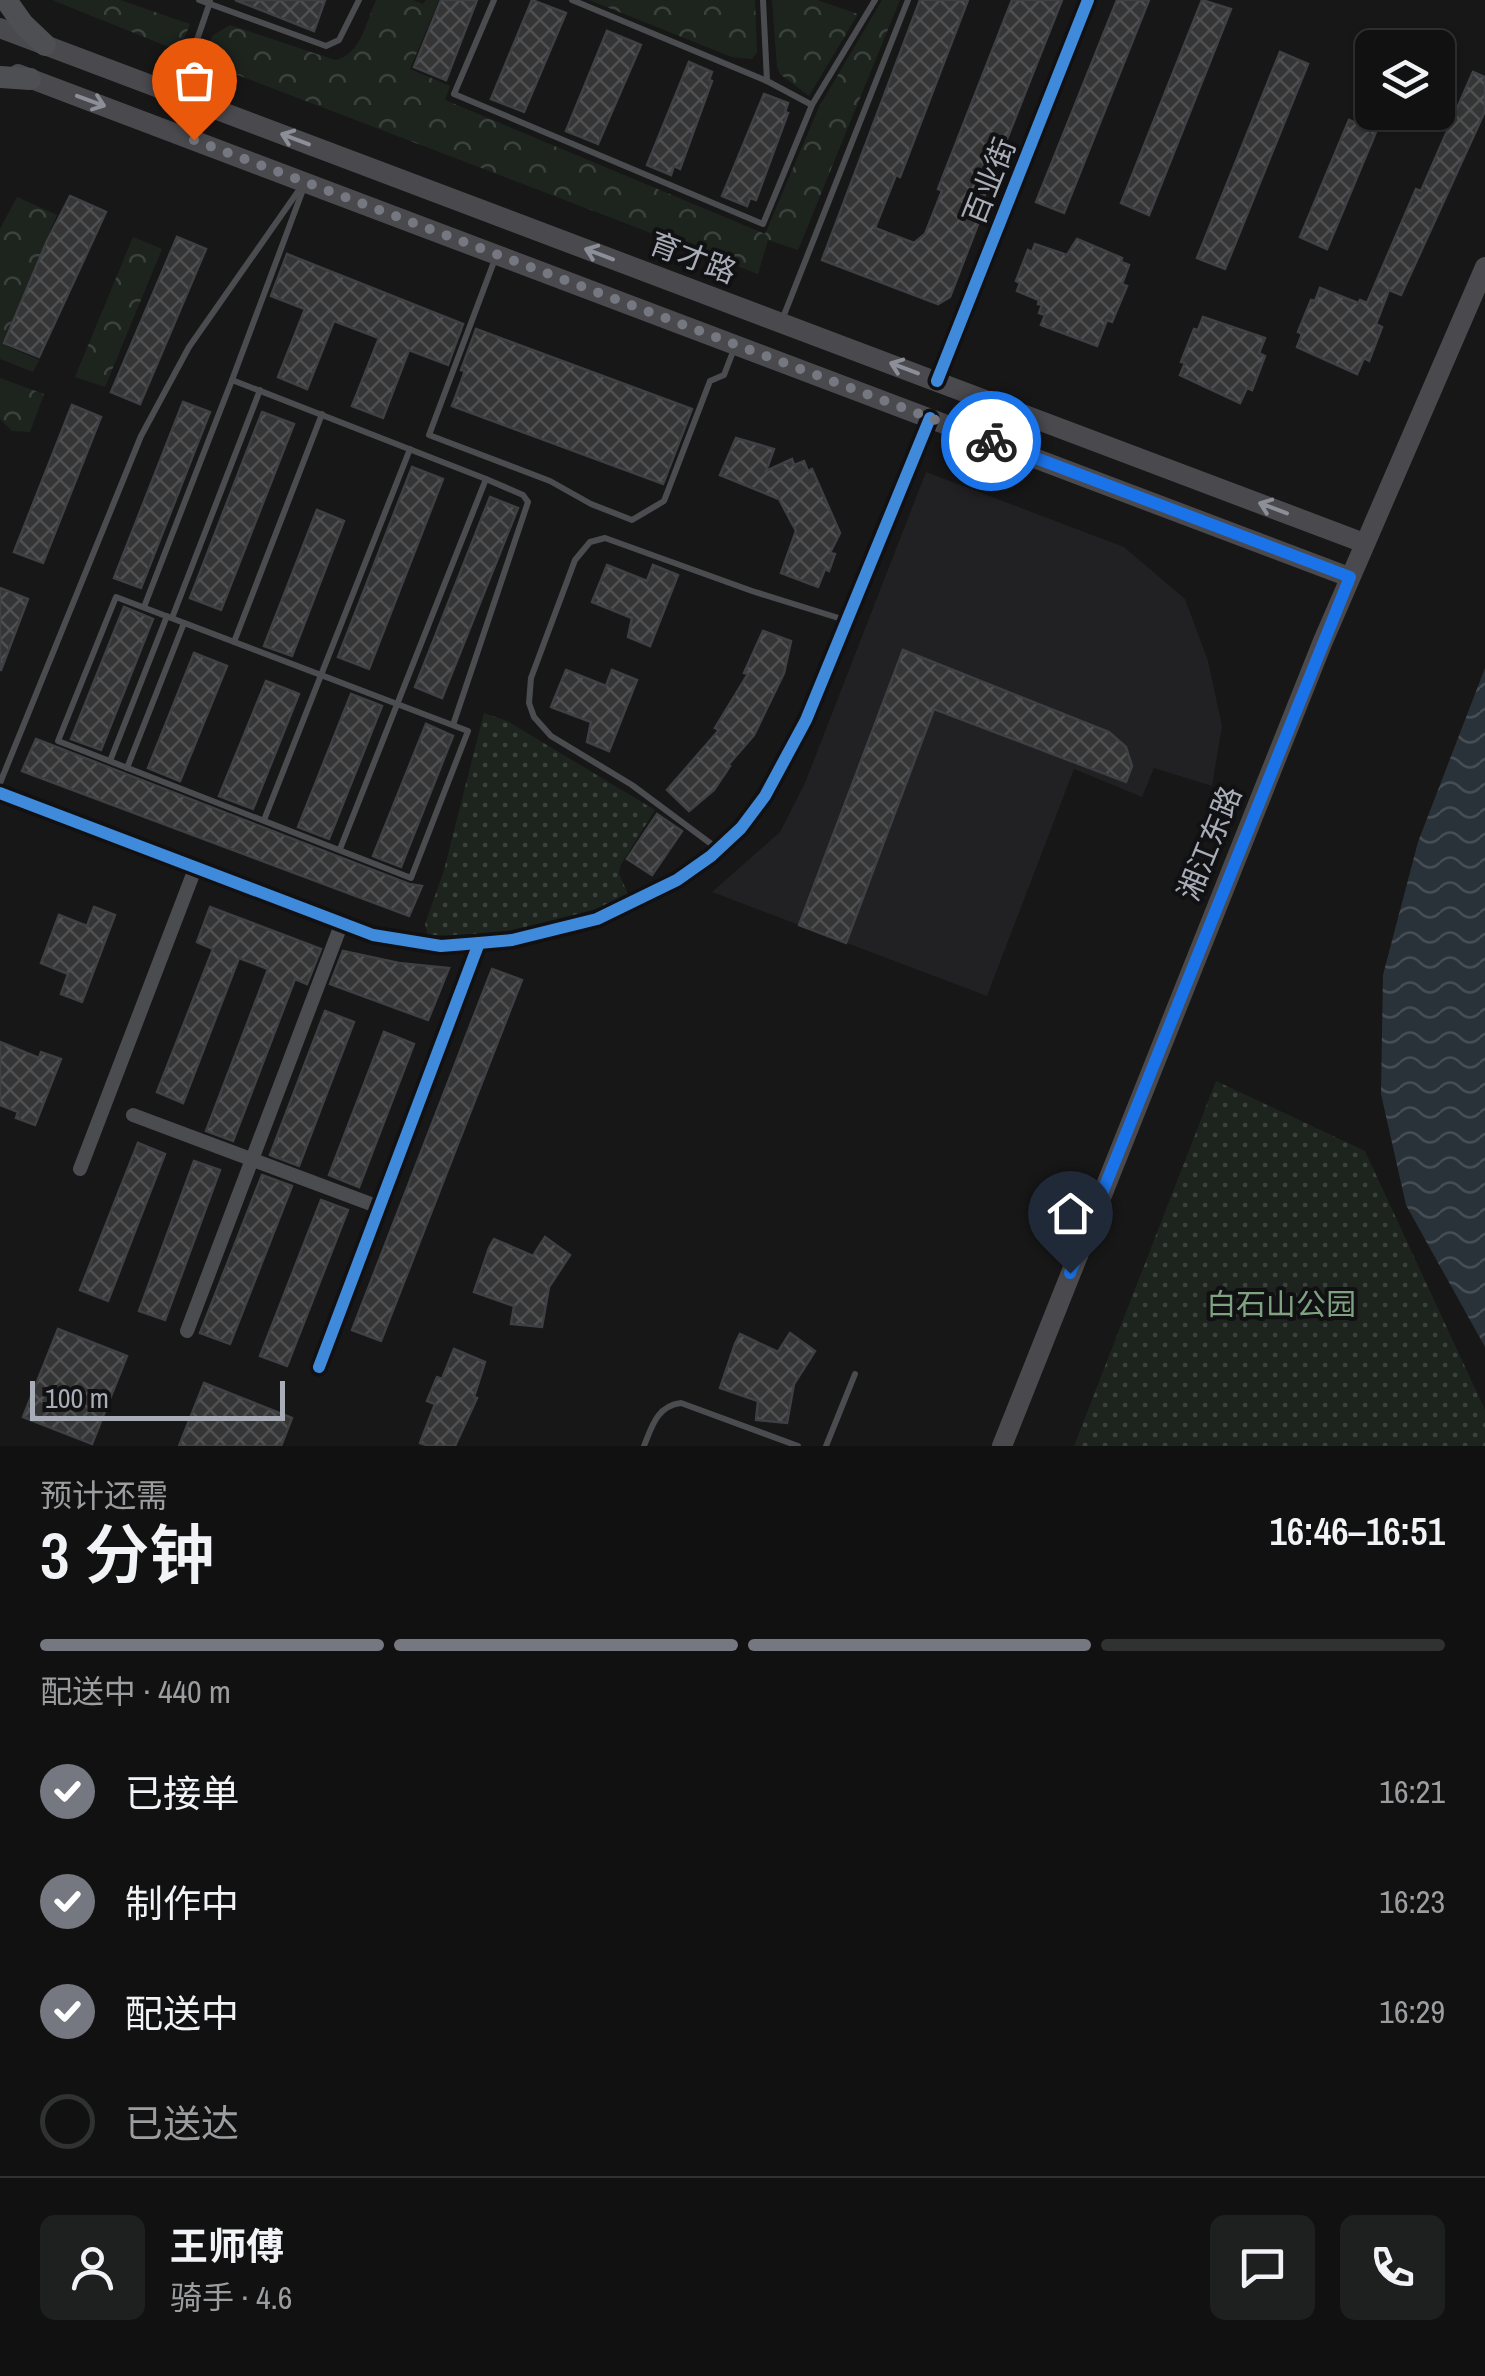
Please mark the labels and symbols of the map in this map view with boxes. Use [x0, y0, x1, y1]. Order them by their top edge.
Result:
pin [152, 38, 237, 141]
one-way arrow [75, 93, 106, 111]
one-way arrow [280, 129, 311, 147]
street label: 百业街 [954, 132, 1024, 230]
street label: 育才路 [644, 222, 742, 292]
one-way arrow [585, 244, 616, 262]
one-way arrow [889, 358, 920, 376]
courier [941, 391, 1041, 491]
one-way arrow [1258, 498, 1288, 516]
street label: 湘江东路 [1168, 780, 1250, 906]
pin [1028, 1171, 1113, 1274]
park label: 白石山公园 [1206, 1284, 1356, 1324]
scale bar [30, 1376, 285, 1420]

